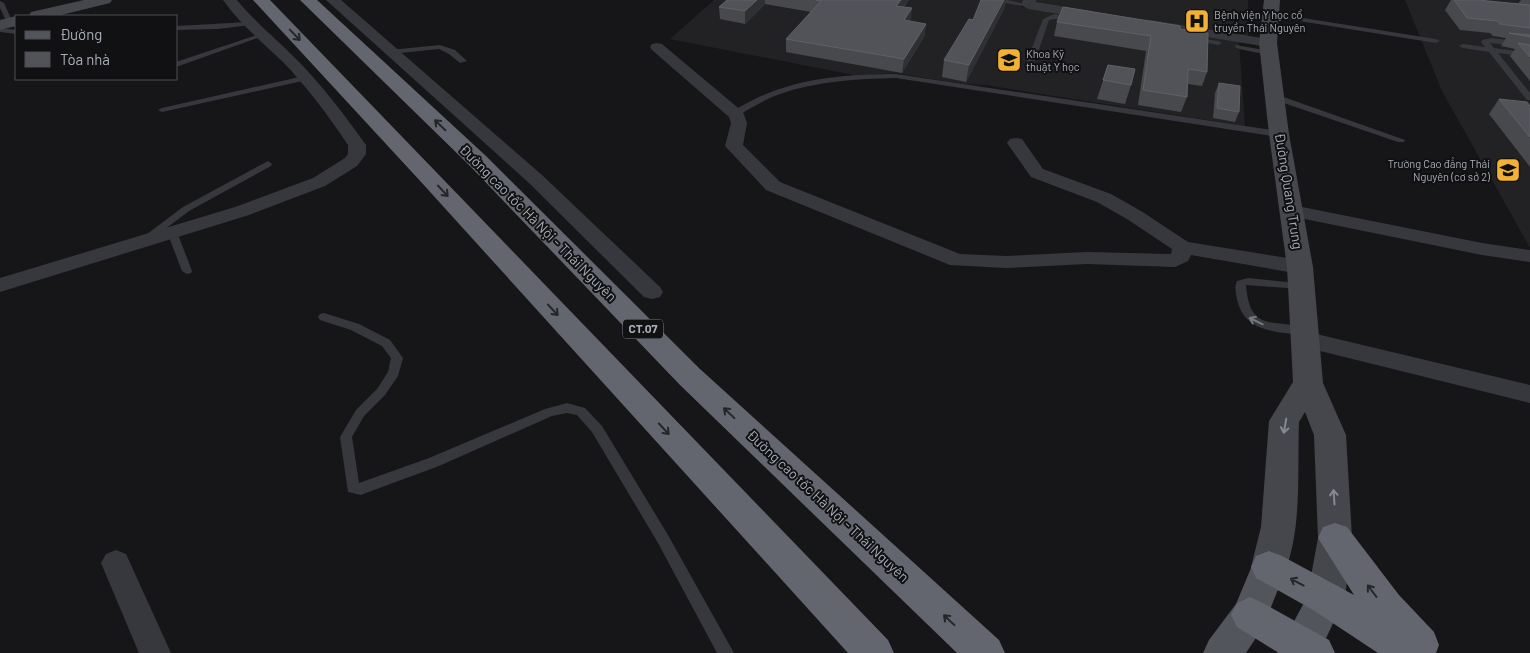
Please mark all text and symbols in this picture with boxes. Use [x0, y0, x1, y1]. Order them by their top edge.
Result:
hospital icon: Bệnh viện Y học cổ truyền Thái Nguyên [1184, 8, 1210, 34]
place label: Bệnh viện Y học cổ truyền Thái Nguyên [1214, 8, 1306, 34]
legend [15, 15, 178, 80]
text: Đường [60, 25, 102, 43]
one-way arrow [288, 29, 300, 41]
school or university icon: Khoa Kỹ thuật Y học [996, 47, 1022, 73]
place label: Khoa Kỹ thuật Y học [1026, 47, 1080, 73]
text: Tòa nhà [60, 50, 110, 68]
one-way arrow [433, 119, 446, 131]
street label: Đường Quang Trung [1272, 131, 1307, 250]
street label: Đường cao tốc Hà Nội - Thái Nguyên [456, 141, 620, 305]
place label: Trường Cao đẳng Thái Nguyên (cơ sở 2) [1388, 157, 1490, 183]
school or university icon: Trường Cao đẳng Thái Nguyên (cơ sở 2) [1495, 157, 1521, 183]
one-way arrow [437, 185, 448, 198]
one-way arrow [547, 304, 559, 316]
one-way arrow [1249, 316, 1264, 325]
road number: CT.07 [623, 320, 663, 338]
one-way arrow [722, 407, 735, 419]
one-way arrow [1279, 417, 1289, 433]
one-way arrow [658, 422, 670, 435]
street label: Đường cao tốc Hà Nội - Thái Nguyên [744, 426, 913, 585]
one-way arrow [1330, 489, 1339, 505]
one-way arrow [1290, 577, 1305, 587]
one-way arrow [1367, 584, 1377, 598]
one-way arrow [943, 614, 955, 626]

